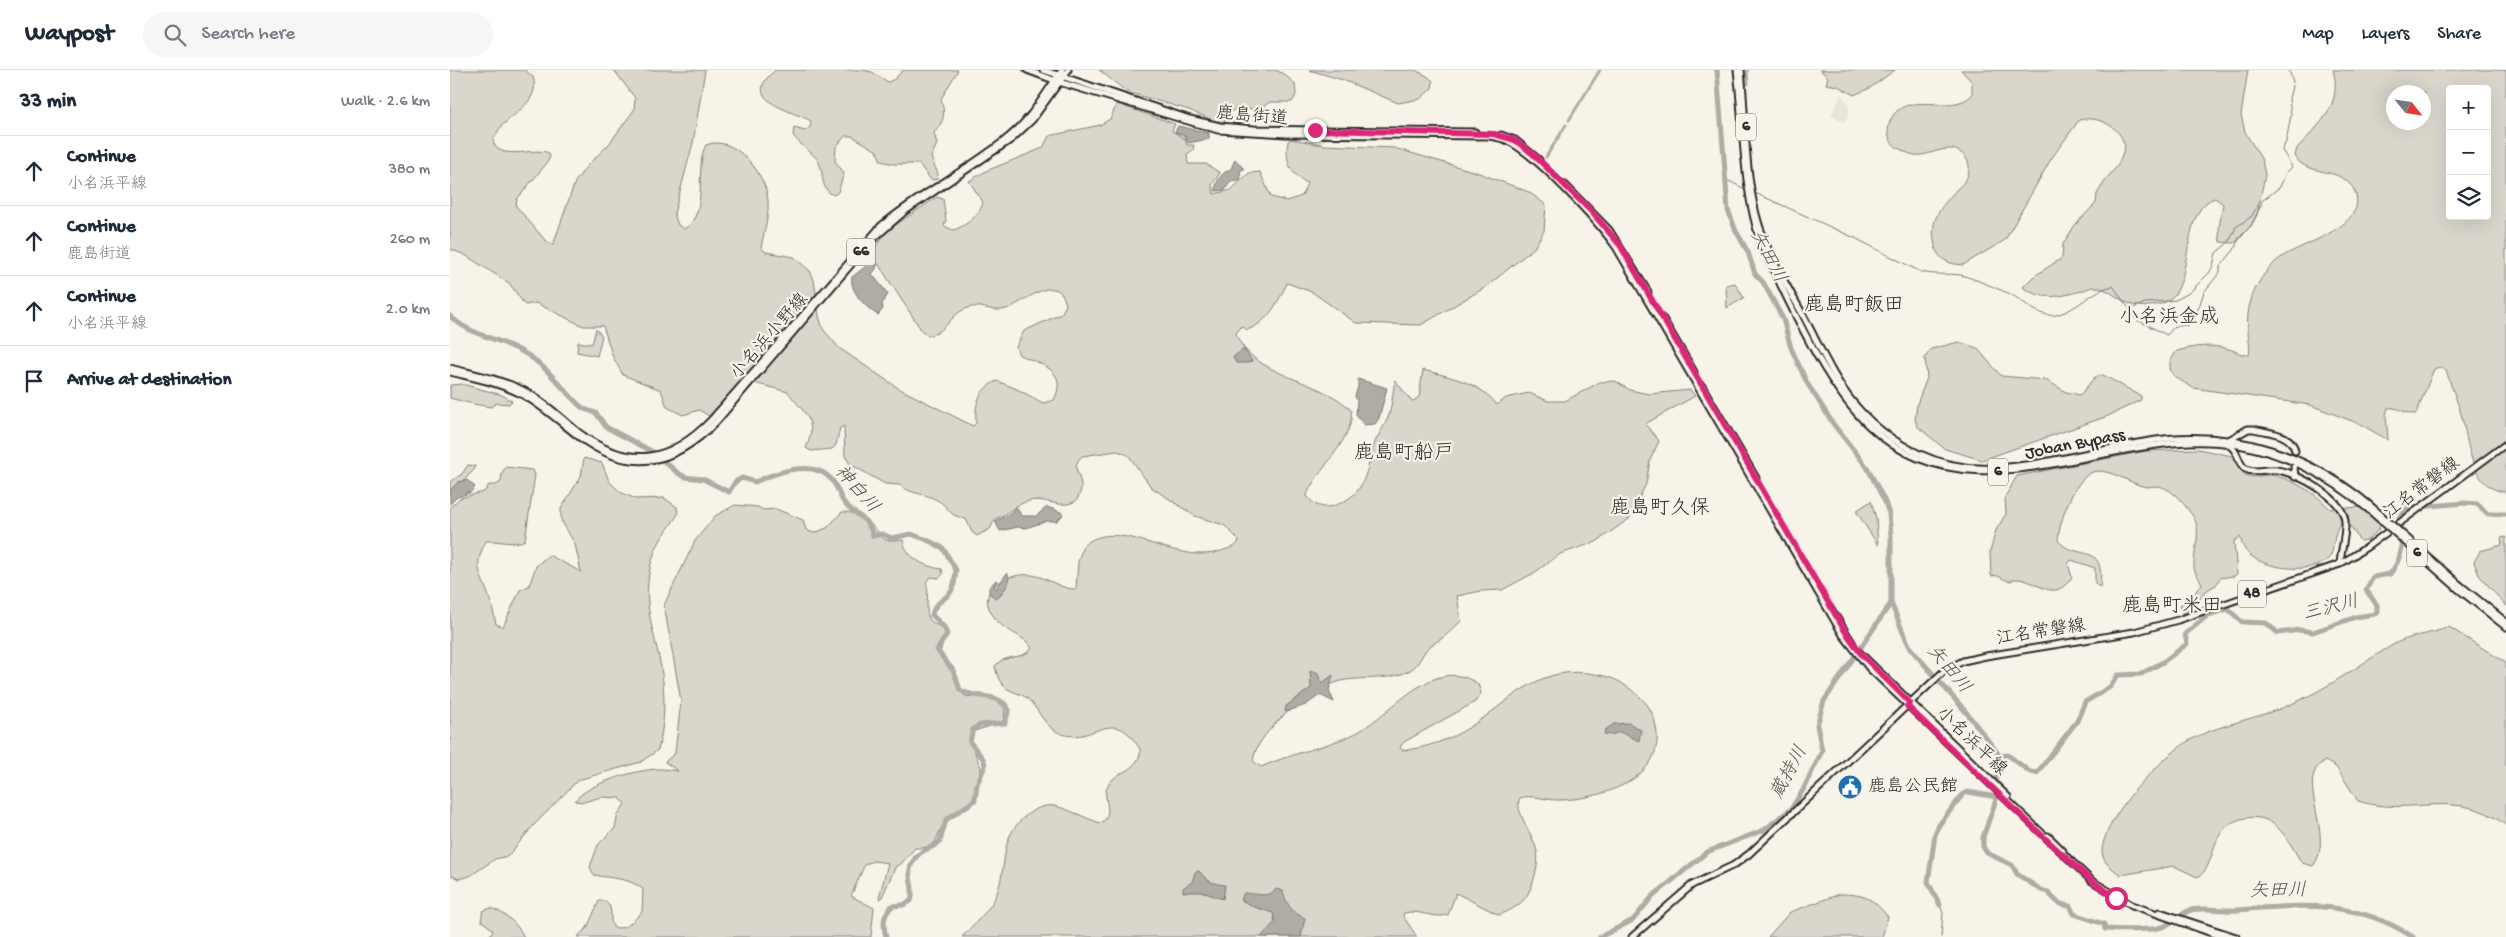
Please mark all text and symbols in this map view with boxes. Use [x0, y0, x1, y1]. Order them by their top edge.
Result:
search box [143, 12, 493, 57]
text: Waypost [25, 20, 113, 49]
icon: search [161, 21, 189, 49]
text: Search here [201, 23, 295, 46]
text: Map [2302, 24, 2334, 45]
text: Layers [2362, 24, 2409, 45]
text: Share [2437, 24, 2481, 45]
north arrow [2386, 85, 2431, 130]
map controls [2446, 85, 2491, 220]
button: + [2446, 85, 2491, 130]
text: 33 min [20, 90, 76, 115]
text: Walk · 2.6 km [341, 93, 430, 112]
street label: 鹿島街道 [1215, 102, 1289, 131]
road number: 6 [1736, 114, 1756, 140]
route end [1304, 119, 1327, 142]
button: − [2446, 130, 2491, 175]
text: Continue [67, 146, 136, 169]
icon: ahead [20, 157, 48, 185]
text: 380 m [389, 161, 430, 180]
button: layers [2446, 175, 2491, 220]
text: 小名浜平線 [67, 176, 147, 195]
text: Continue [67, 216, 136, 239]
water label: 矢田川 [1743, 226, 1791, 288]
icon: ahead [20, 227, 48, 255]
text: 260 m [390, 231, 430, 250]
road number: 66 [847, 238, 875, 266]
text: 鹿島街道 [67, 246, 131, 265]
text: Continue [67, 286, 136, 309]
street label: 小名浜小野線 [726, 289, 813, 385]
district label: 鹿島町飯田 [1804, 293, 1904, 318]
icon: ahead [20, 297, 48, 325]
text: 2.0 km [386, 301, 430, 320]
district label: 小名浜金成 [2119, 305, 2219, 330]
text: 小名浜平線 [67, 316, 147, 335]
icon: arrive [20, 367, 48, 395]
text: Arrive at destination [67, 369, 231, 392]
street label: Joban Bypass [2023, 425, 2128, 465]
district label: 鹿島町船戸 [1354, 441, 1454, 466]
street label: 江名常磐線 [2379, 453, 2464, 524]
road number: 6 [1988, 458, 2008, 486]
water label: 神白川 [828, 460, 884, 519]
district label: 鹿島町久保 [1610, 496, 1710, 521]
road number: 6 [2407, 539, 2427, 566]
road number: 48 [2238, 580, 2266, 608]
water label: 三沢川 [2301, 591, 2361, 627]
district label: 鹿島町米田 [2122, 594, 2222, 619]
street label: 江名常磐線 [1995, 615, 2087, 650]
water label: 矢田川 [1921, 641, 1975, 699]
street label: 小名浜平線 [1931, 702, 2011, 781]
water label: 蔵持川 [1766, 742, 1814, 804]
public building icon: 鹿島公民館 [1837, 774, 1863, 800]
place label: 鹿島公民館 [1868, 776, 1958, 798]
water label: 矢田川 [2249, 880, 2307, 904]
route start [2105, 887, 2128, 910]

